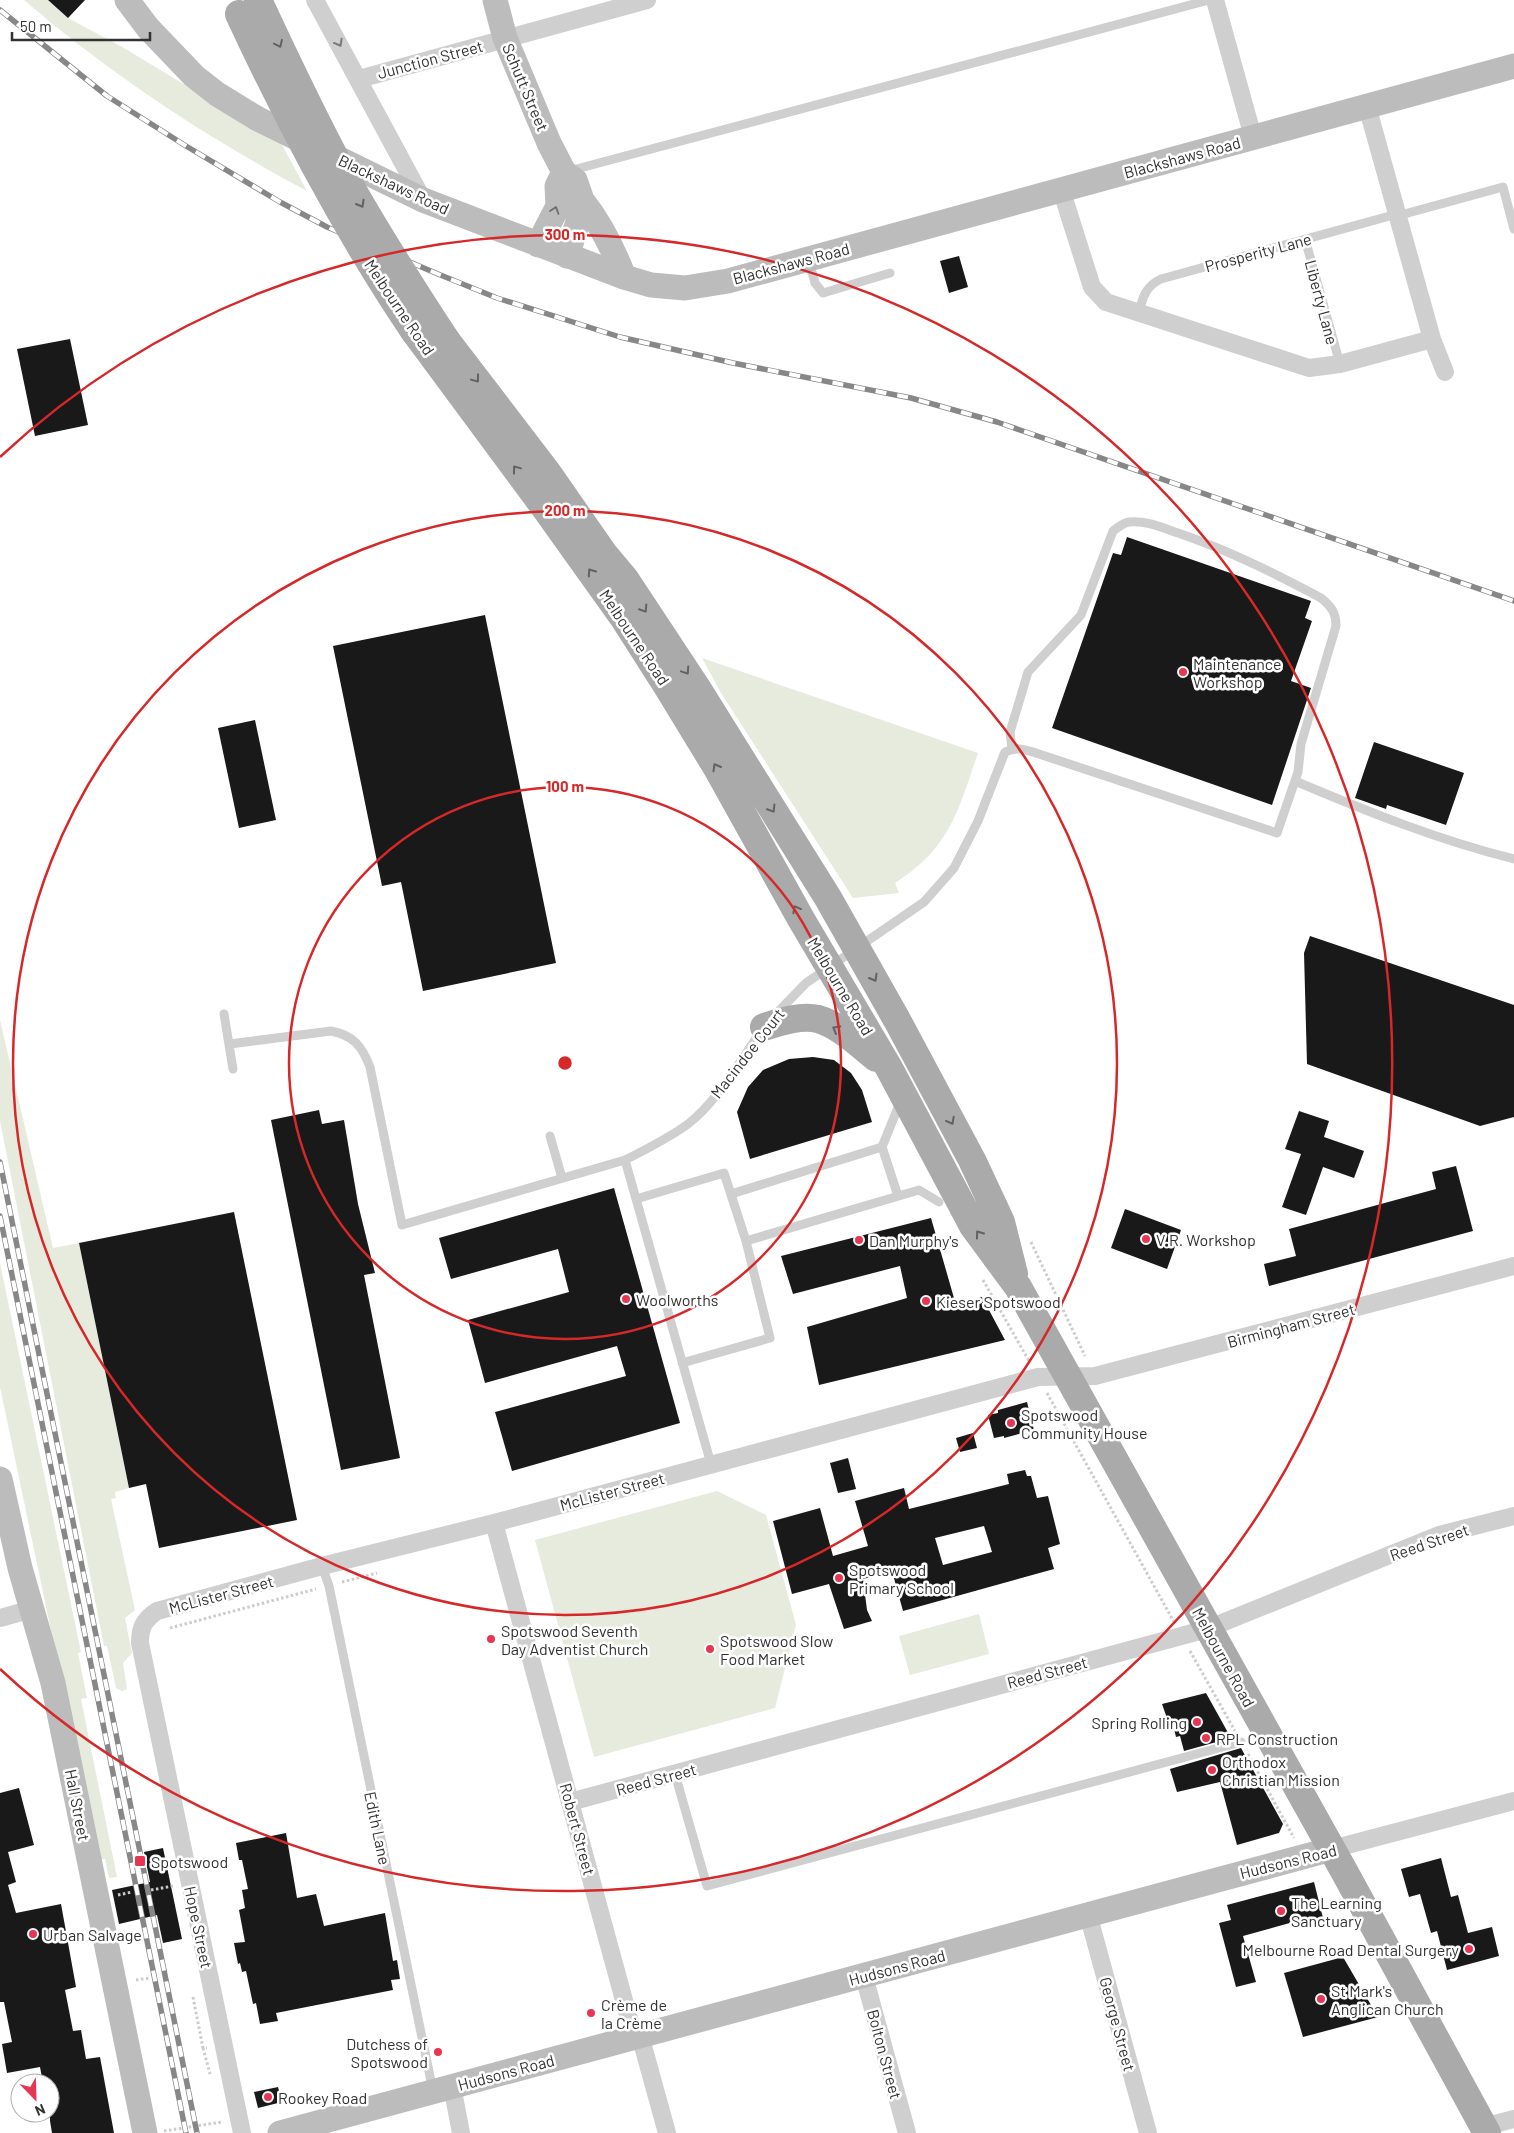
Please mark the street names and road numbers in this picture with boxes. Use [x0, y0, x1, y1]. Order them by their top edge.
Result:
street label: Junction Street [375, 36, 485, 82]
street label: Schutt Street [499, 40, 553, 134]
street label: Blackshaws Road [1122, 132, 1242, 182]
street label: Blackshaws Road [336, 150, 452, 218]
street label: Prosperity Lane [1203, 229, 1313, 275]
street label: Blackshaws Road [731, 238, 851, 288]
street label: Melbourne Road [361, 256, 439, 358]
street label: Liberty Lane [1302, 257, 1342, 347]
street label: Melbourne Road [596, 586, 674, 688]
street label: Melbourne Road [804, 934, 878, 1038]
street label: Macindoe Court [706, 1004, 788, 1102]
street label: Birmingham Street [1225, 1299, 1357, 1351]
street label: McLister Street [558, 1468, 666, 1514]
street label: Reed Street [1387, 1520, 1471, 1564]
street label: McLister Street [167, 1571, 275, 1617]
street label: Melbourne Road [1189, 1604, 1259, 1710]
street label: Reed Street [1005, 1652, 1089, 1692]
street label: Reed Street [614, 1759, 698, 1799]
street label: Hall Street [62, 1767, 94, 1843]
street label: Robert Street [557, 1781, 599, 1877]
street label: Edith Lane [361, 1790, 395, 1866]
street label: Hudsons Road [1238, 1840, 1338, 1882]
street label: Hope Street [181, 1884, 217, 1970]
street label: Hudsons Road [847, 1945, 947, 1989]
street label: George Street [1096, 1975, 1140, 2073]
street label: Bolton Street [864, 2007, 906, 2101]
street label: Hudsons Road [456, 2050, 556, 2094]

